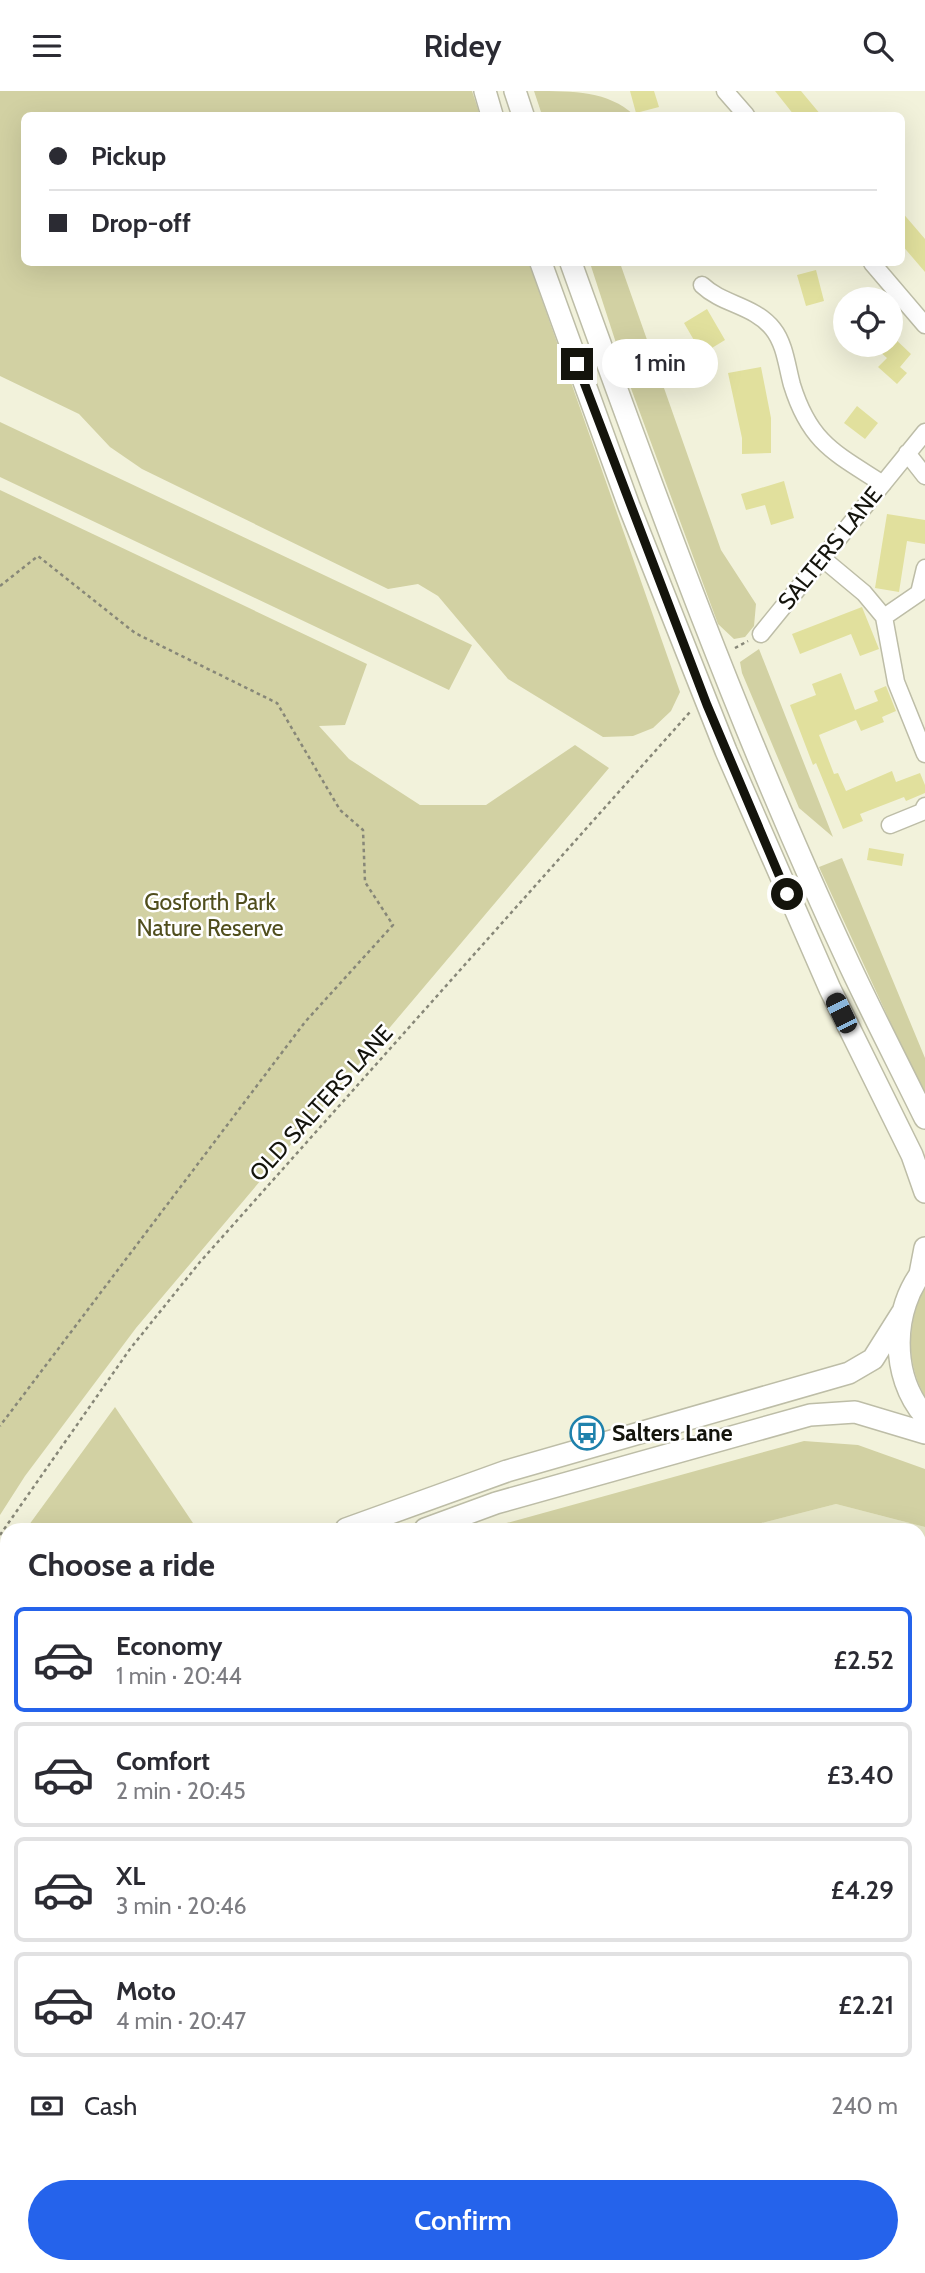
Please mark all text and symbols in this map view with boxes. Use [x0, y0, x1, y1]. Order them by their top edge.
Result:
text: Ridey [423, 26, 502, 65]
icon: menu [28, 27, 66, 65]
icon: search [859, 27, 897, 65]
text: Pickup [91, 140, 166, 172]
text: Drop-off [91, 207, 191, 239]
map controls [833, 287, 903, 357]
button: locate [833, 287, 903, 357]
callout: 1 min [602, 339, 717, 389]
route end [561, 348, 593, 380]
text: 1 min [634, 349, 686, 377]
street label: SALTERS LANE [772, 481, 888, 615]
route start [771, 878, 803, 910]
park label: Gosforth Park Nature Reserve [136, 888, 284, 942]
car [823, 990, 860, 1036]
street label: OLD SALTERS LANE [243, 1019, 399, 1187]
bus stop icon: Salters Lane [568, 1414, 606, 1452]
place label: Salters Lane [612, 1419, 733, 1447]
text: Choose a ride [28, 1545, 215, 1584]
icon: car [32, 1628, 95, 1691]
text: Economy [116, 1630, 222, 1662]
text: £2.52 [833, 1644, 894, 1676]
text: 1 min · 20:44 [116, 1662, 242, 1690]
icon: car [32, 1743, 95, 1806]
text: Comfort [116, 1745, 210, 1777]
text: £3.40 [827, 1759, 894, 1791]
text: 2 min · 20:45 [116, 1777, 246, 1805]
icon: car [32, 1858, 95, 1921]
text: XL [116, 1860, 145, 1892]
text: £4.29 [831, 1874, 894, 1906]
text: 3 min · 20:46 [116, 1892, 247, 1920]
icon: car [32, 1973, 95, 2036]
text: Moto [116, 1975, 176, 2007]
text: £2.21 [838, 1989, 894, 2021]
text: 4 min · 20:47 [116, 2007, 246, 2035]
icon: cash [28, 2087, 66, 2125]
text: Cash [84, 2090, 137, 2122]
text: 240 m [831, 2092, 898, 2120]
button: Confirm [28, 2180, 898, 2260]

